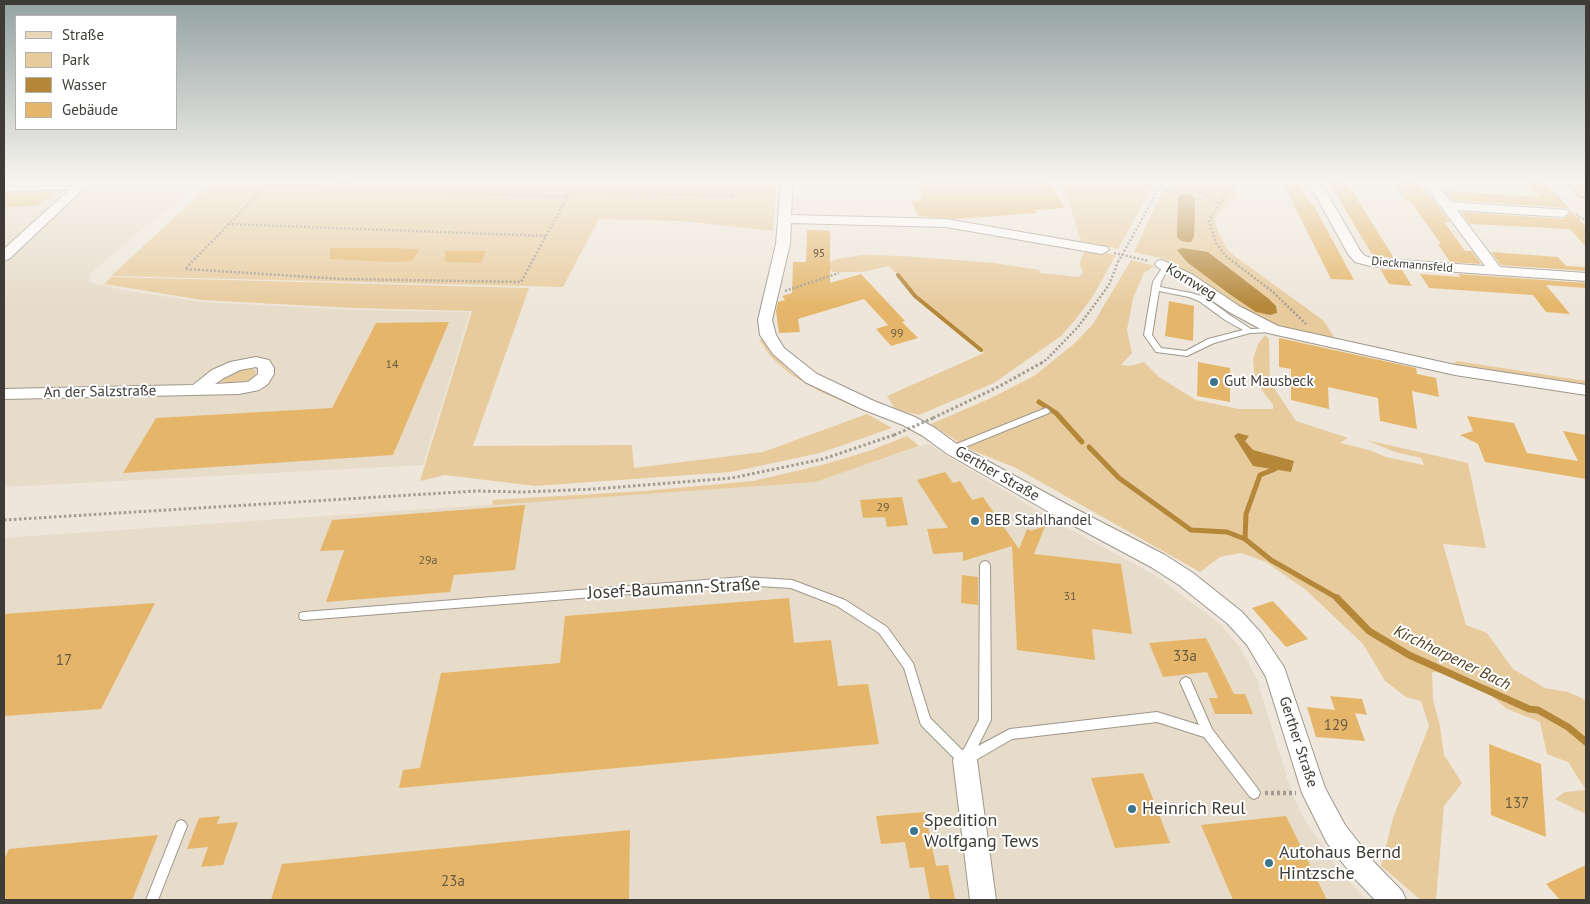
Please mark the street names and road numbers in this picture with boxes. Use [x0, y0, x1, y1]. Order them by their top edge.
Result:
street label: Dieckmannsfeld [1371, 254, 1453, 276]
street label: Kornweg [1162, 260, 1220, 304]
street label: An der Salzstraße [43, 382, 157, 402]
street label: Gerther Straße [952, 443, 1042, 505]
street label: Josef-Baumann-Straße [587, 574, 761, 604]
street label: Gerther Straße [1275, 694, 1321, 790]

